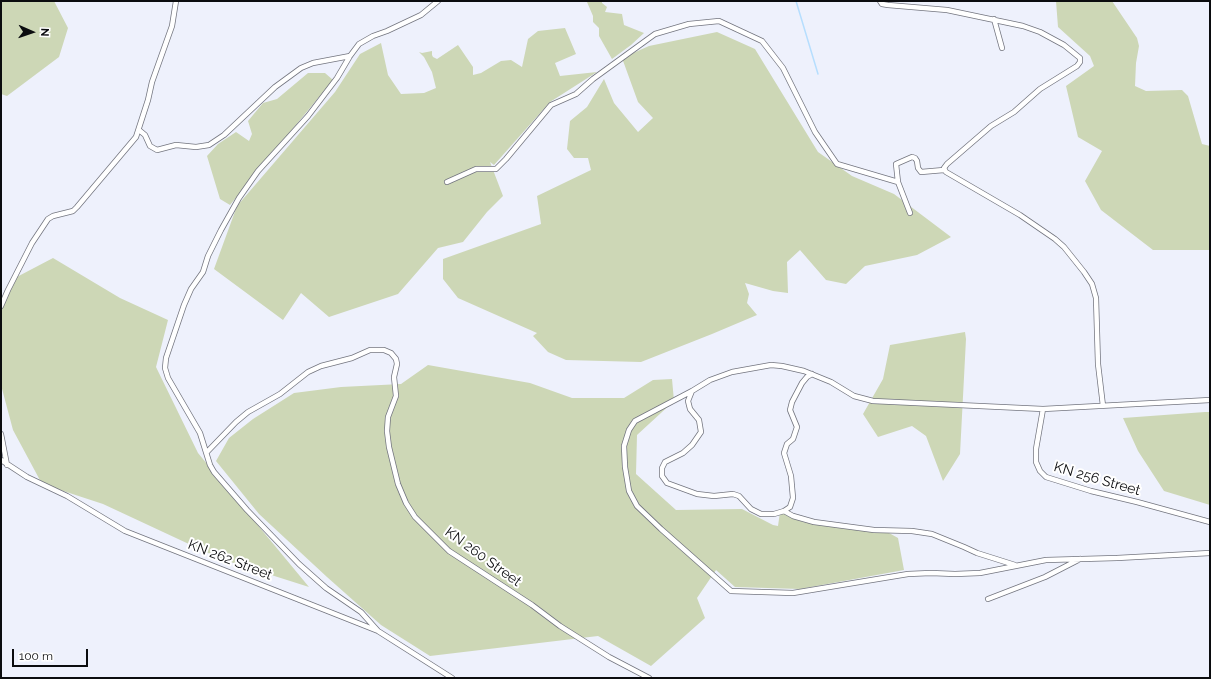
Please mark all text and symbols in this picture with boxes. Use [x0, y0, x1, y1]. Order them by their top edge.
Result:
north arrow [12, 12, 52, 52]
text: N [38, 28, 51, 37]
street label: KN 256 Street [1052, 459, 1142, 499]
street label: KN 260 Street [442, 524, 524, 590]
street label: KN 262 Street [186, 536, 274, 584]
scale bar [14, 641, 90, 667]
text: 100 m [19, 649, 53, 663]

